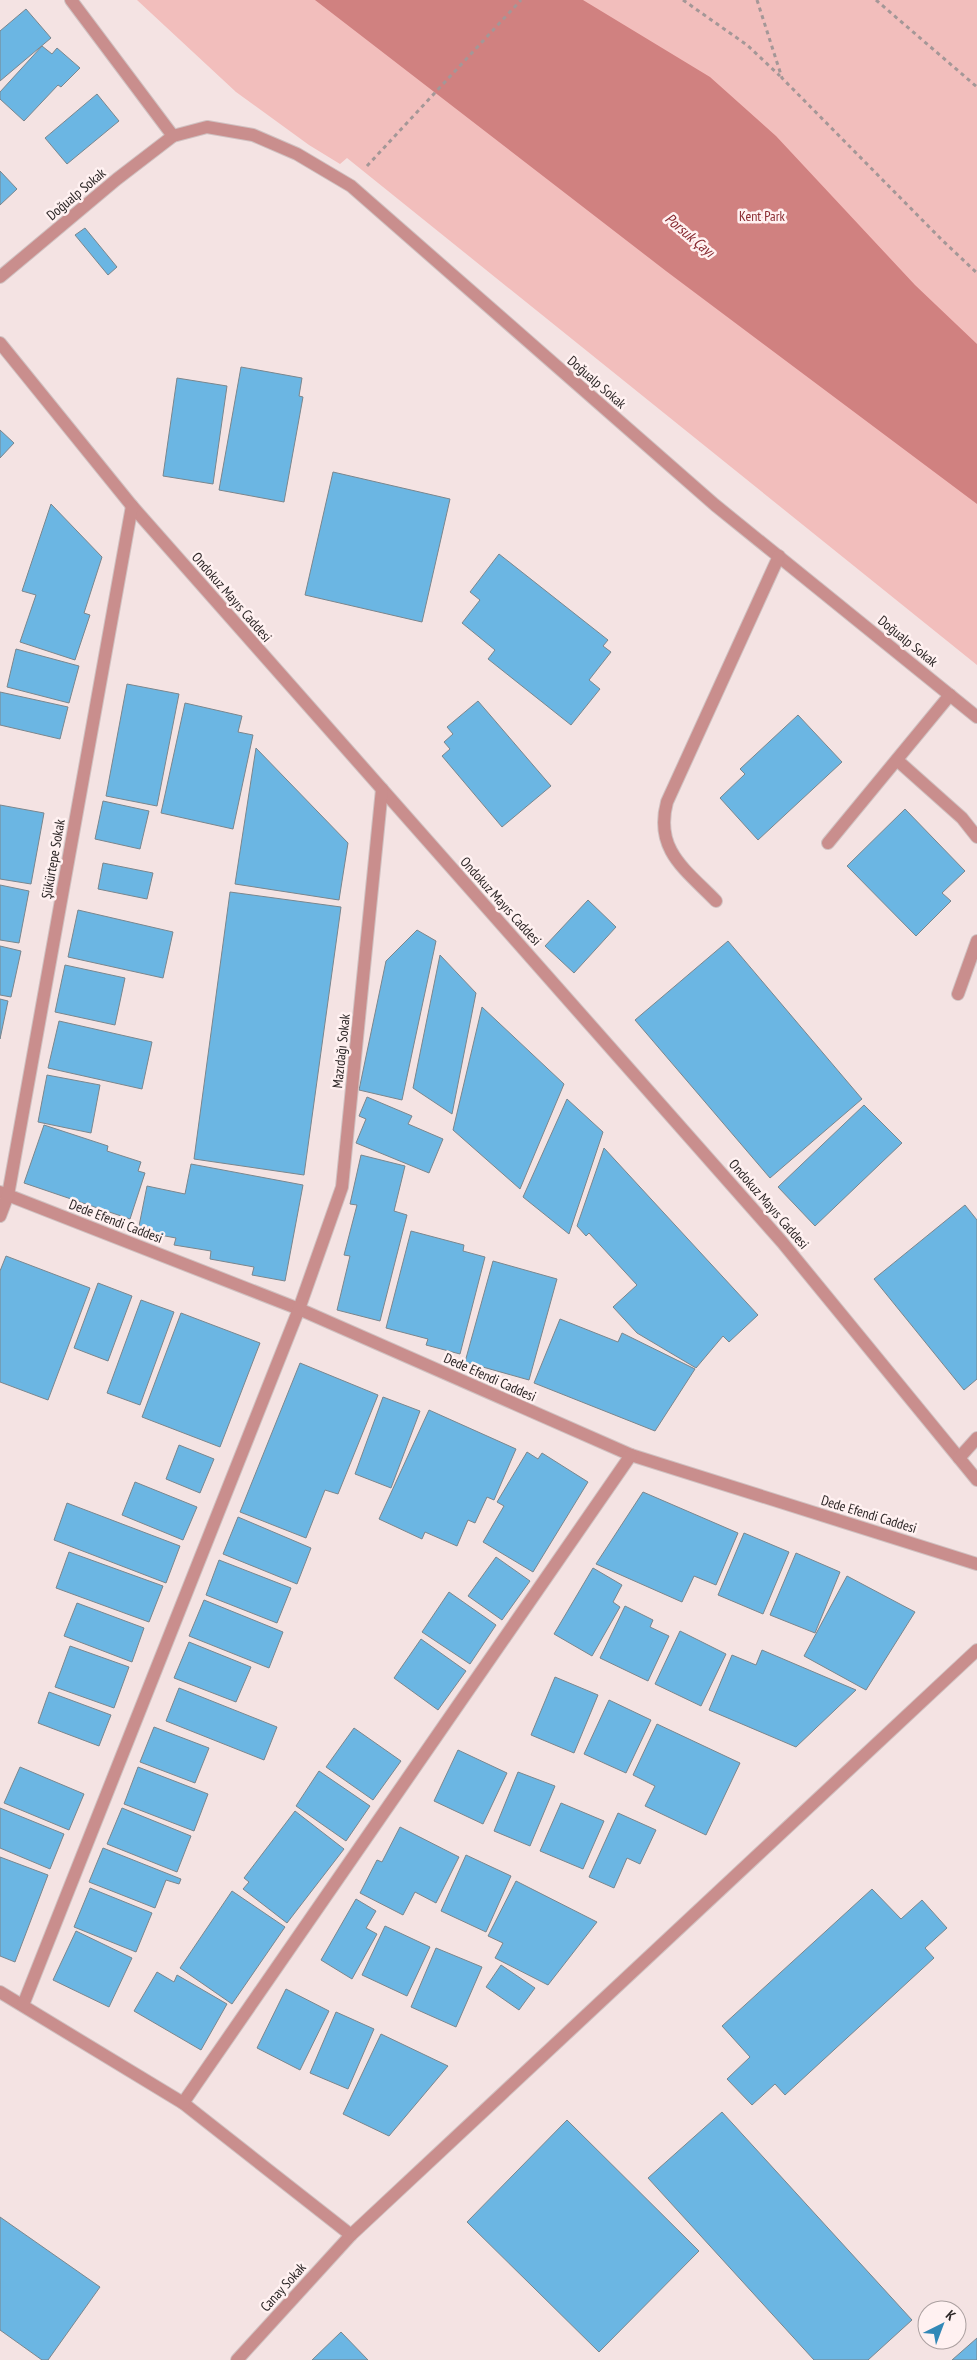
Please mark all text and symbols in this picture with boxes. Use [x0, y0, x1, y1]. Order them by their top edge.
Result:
street label: Doğualp Sokak [43, 164, 110, 224]
park label: Kent Park [739, 207, 786, 225]
water label: Porsuk Çayı [661, 209, 720, 262]
street label: Doğualp Sokak [564, 352, 630, 413]
street label: Ondokuz Mayıs Caddesi [188, 548, 276, 646]
street label: Doğualp Sokak [874, 611, 942, 671]
street label: Şükürtepe Sokak [37, 817, 69, 900]
street label: Ondokuz Mayıs Caddesi [456, 853, 546, 949]
street label: Mazıdağı Sokak [328, 1012, 354, 1089]
street label: Ondokuz Mayıs Caddesi [725, 1155, 813, 1253]
street label: Dede Efendi Caddesi [67, 1195, 165, 1247]
street label: Dede Efendi Caddesi [441, 1349, 539, 1405]
street label: Dede Efendi Caddesi [819, 1491, 919, 1537]
street label: Canay Sokak [256, 2258, 310, 2315]
north arrow [917, 2300, 967, 2350]
text: K [942, 2306, 960, 2325]

